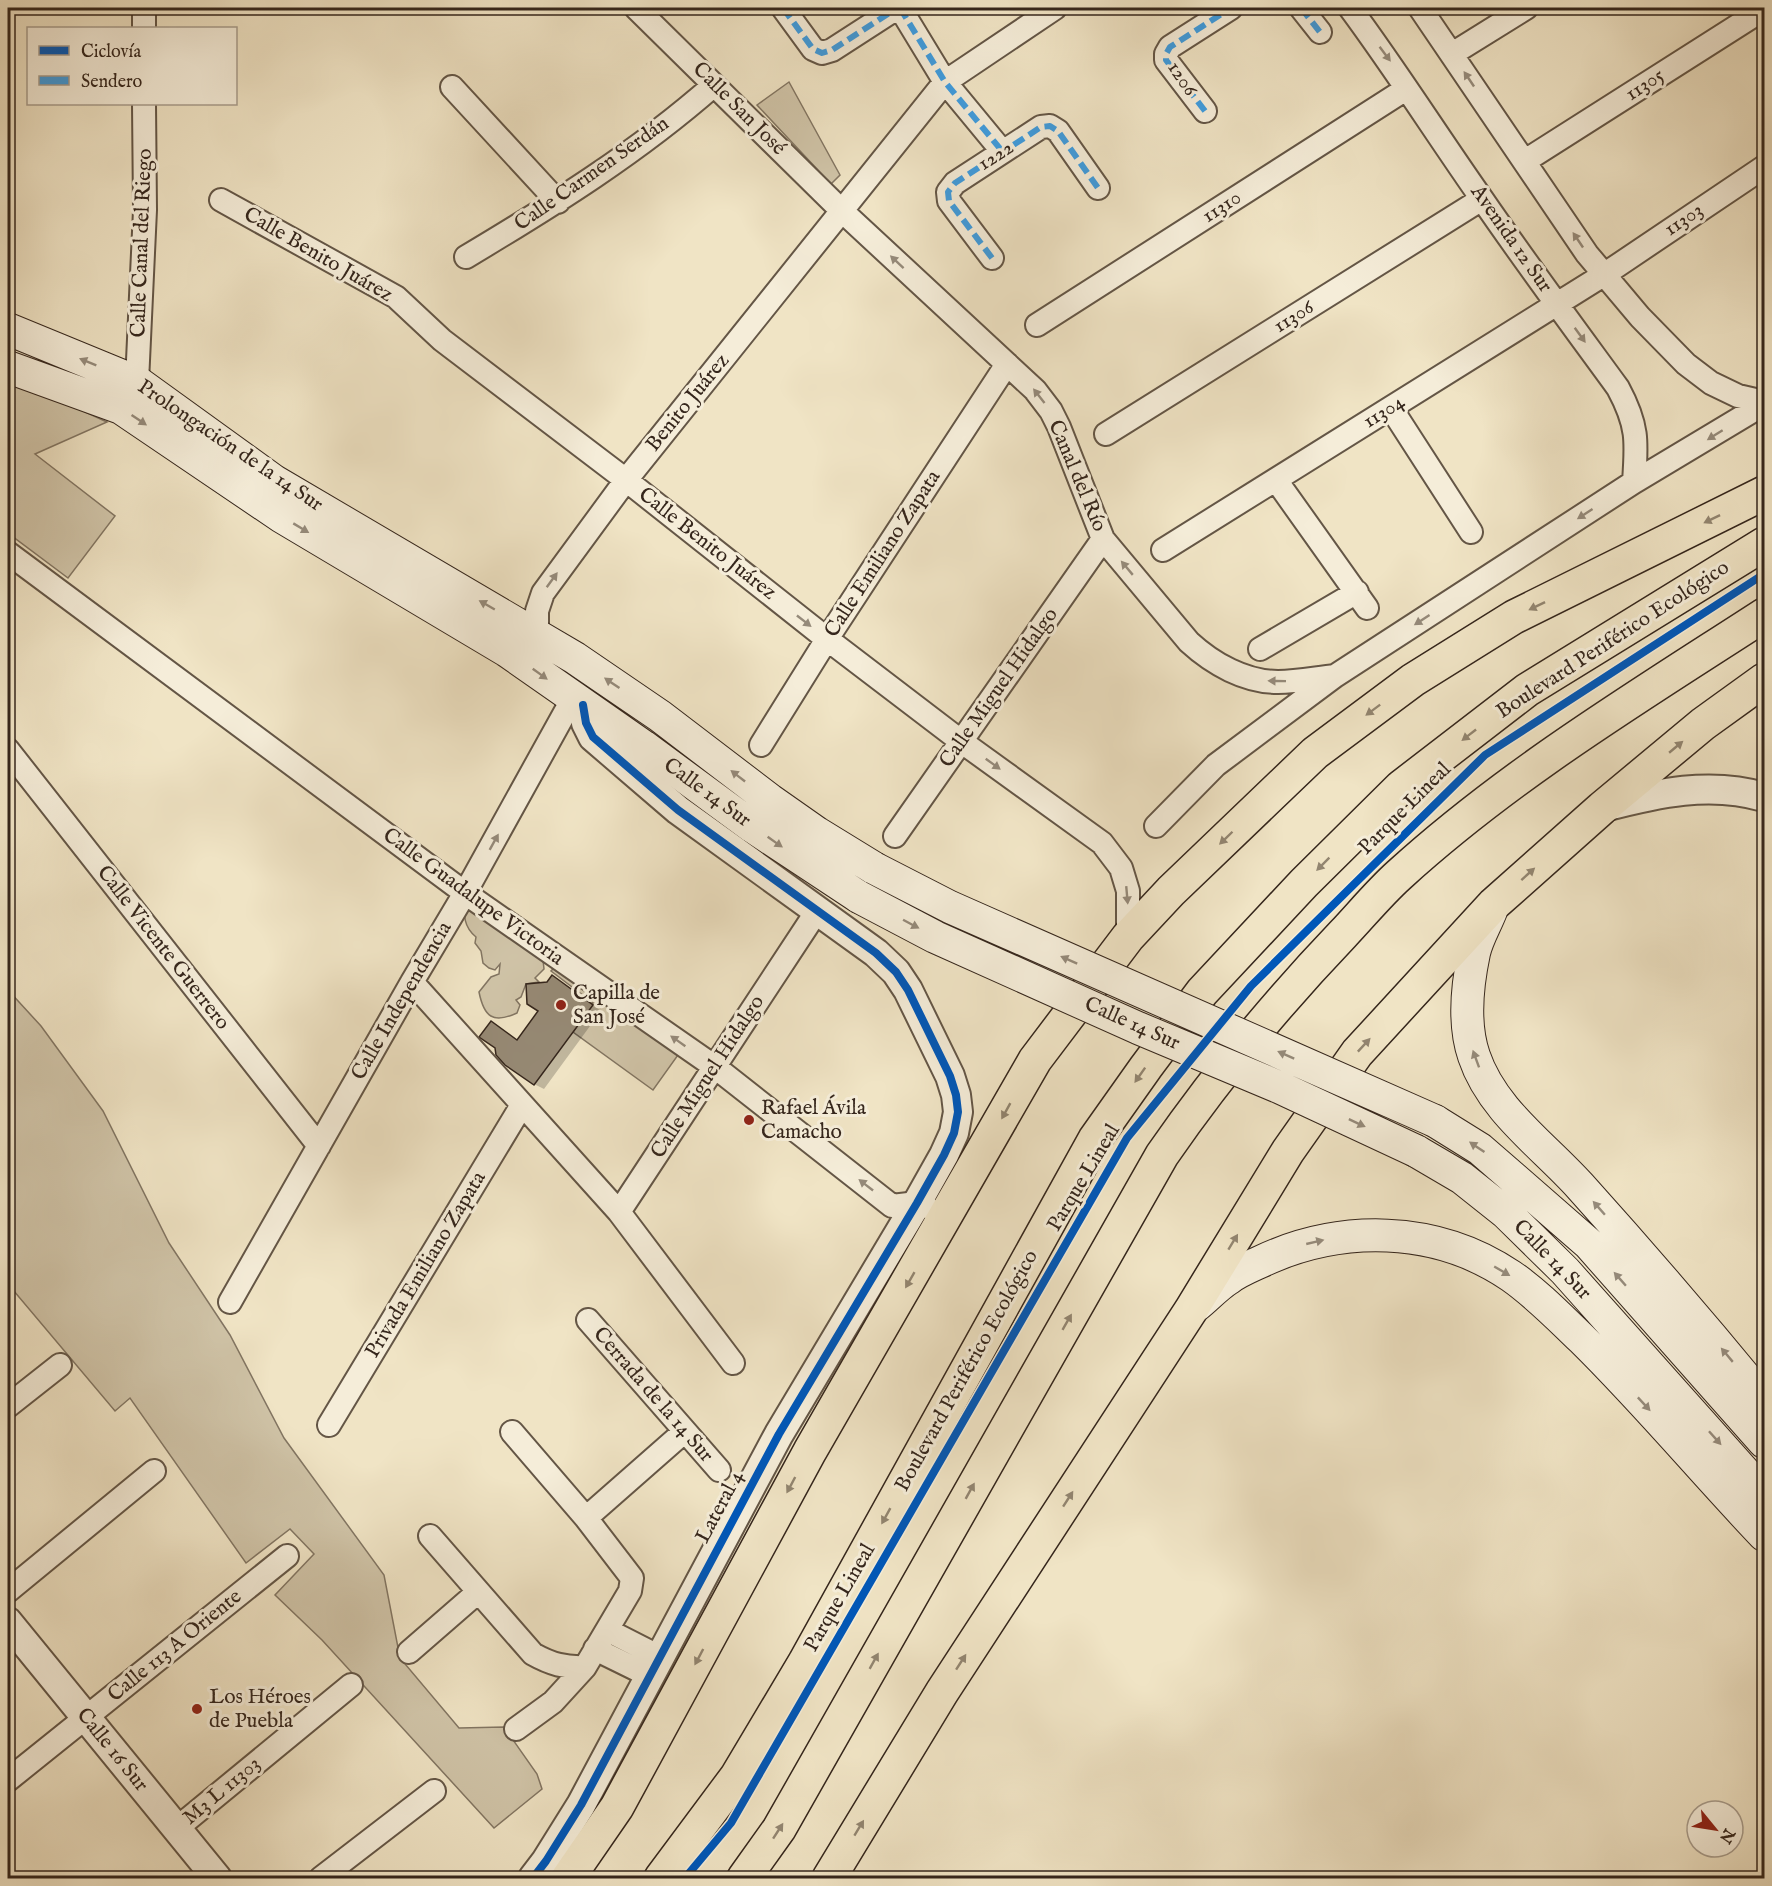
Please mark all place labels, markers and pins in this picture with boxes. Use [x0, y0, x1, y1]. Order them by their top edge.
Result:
place label: Capilla de San José [573, 980, 660, 1031]
marker: Capilla de San José [554, 998, 568, 1012]
place label: Rafael Ávila Camacho [761, 1094, 867, 1146]
marker: Rafael Ávila Camacho [742, 1113, 756, 1127]
place label: Los Héroes de Puebla [209, 1684, 311, 1735]
marker: Los Héroes de Puebla [190, 1702, 204, 1716]

